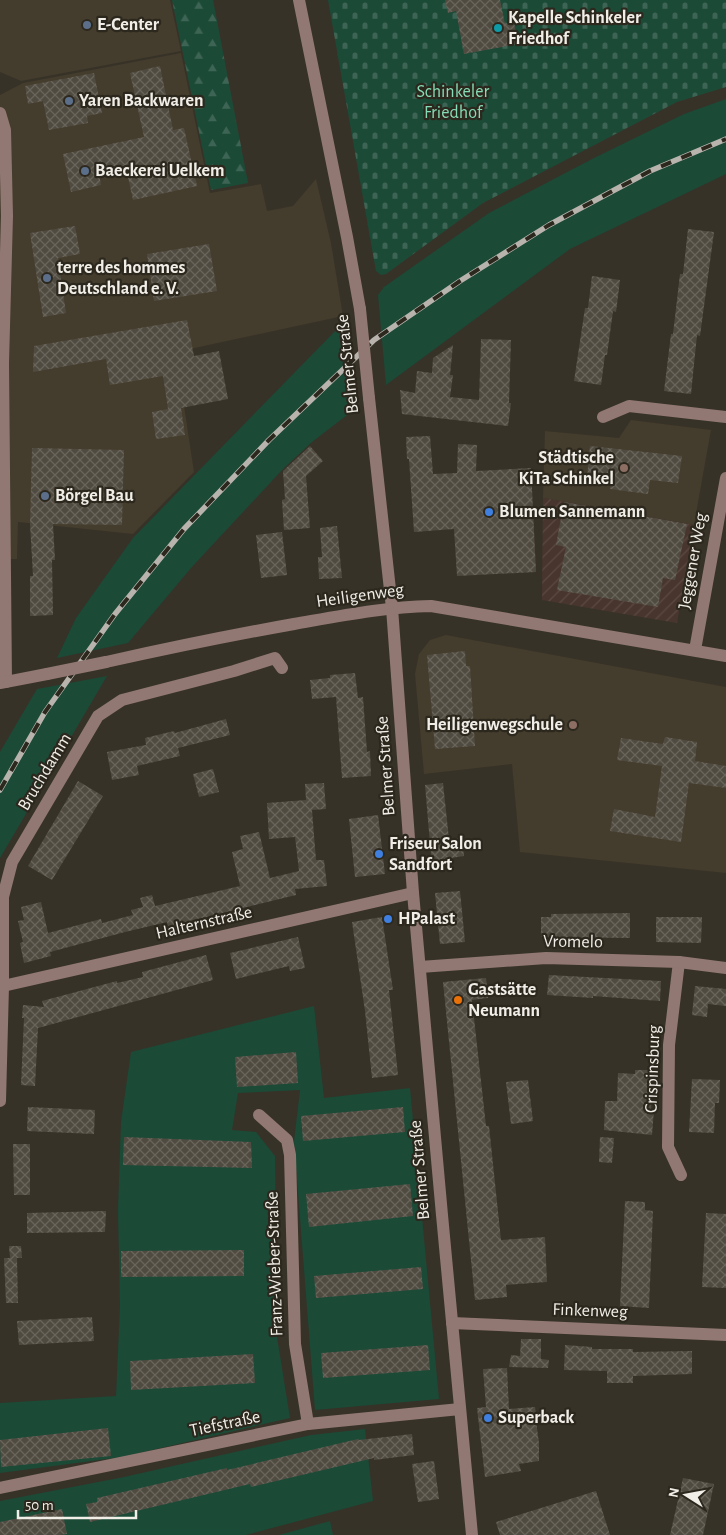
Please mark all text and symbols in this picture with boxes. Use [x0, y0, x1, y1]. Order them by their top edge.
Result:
place label: Kapelle Schinkeler Friedhof [508, 9, 642, 48]
place label: E-Center [97, 16, 160, 34]
marker: E-Center [81, 19, 93, 31]
marker: Kapelle Schinkeler Friedhof [492, 22, 504, 34]
park label: Schinkeler Friedhof [417, 83, 490, 122]
place label: Yaren Backwaren [79, 92, 203, 110]
marker: Yaren Backwaren [63, 95, 75, 107]
place label: Baeckerei Uelkem [95, 162, 225, 180]
marker: Baeckerei Uelkem [79, 165, 91, 177]
place label: terre des hommes Deutschland e. V. [57, 259, 186, 298]
marker: terre des hommes Deutschland e. V. [41, 272, 53, 284]
street label: Belmer Straße [334, 313, 362, 415]
place label: Städtische KiTa Schinkel [518, 449, 614, 488]
marker: Städtische KiTa Schinkel [618, 462, 630, 474]
place label: Börgel Bau [55, 487, 134, 505]
marker: Börgel Bau [39, 490, 51, 502]
place label: Blumen Sannemann [499, 503, 645, 521]
marker: Blumen Sannemann [483, 506, 495, 518]
street label: Jeggener Weg [676, 511, 710, 611]
street label: Heiligenweg [315, 581, 405, 611]
street label: Belmer Straße [374, 715, 398, 817]
place label: Heiligenwegschule [426, 716, 563, 734]
marker: Heiligenwegschule [567, 719, 579, 731]
street label: Bruchdamm [15, 730, 75, 814]
place label: Friseur Salon Sandfort [389, 835, 482, 874]
marker: Friseur Salon Sandfort [373, 848, 385, 860]
street label: Halternstraße [154, 903, 254, 943]
place label: HPalast [398, 910, 455, 928]
marker: HPalast [382, 913, 394, 925]
street label: Vromelo [543, 932, 603, 952]
place label: Gastsätte Neumann [468, 981, 540, 1020]
marker: Gastsätte Neumann [452, 994, 464, 1006]
street label: Crispinsburg [642, 1024, 664, 1113]
street label: Belmer Straße [407, 1119, 433, 1221]
street label: Franz-Wieber-Straße [263, 1191, 287, 1337]
street label: Finkenweg [552, 1301, 628, 1321]
street label: Tiefstraße [188, 1408, 262, 1440]
place label: Superback [498, 1409, 574, 1427]
marker: Superback [482, 1412, 494, 1424]
north arrow [661, 1470, 711, 1520]
text: N [666, 1487, 682, 1499]
scale bar [18, 1488, 135, 1520]
text: 50 m [25, 1498, 54, 1513]

